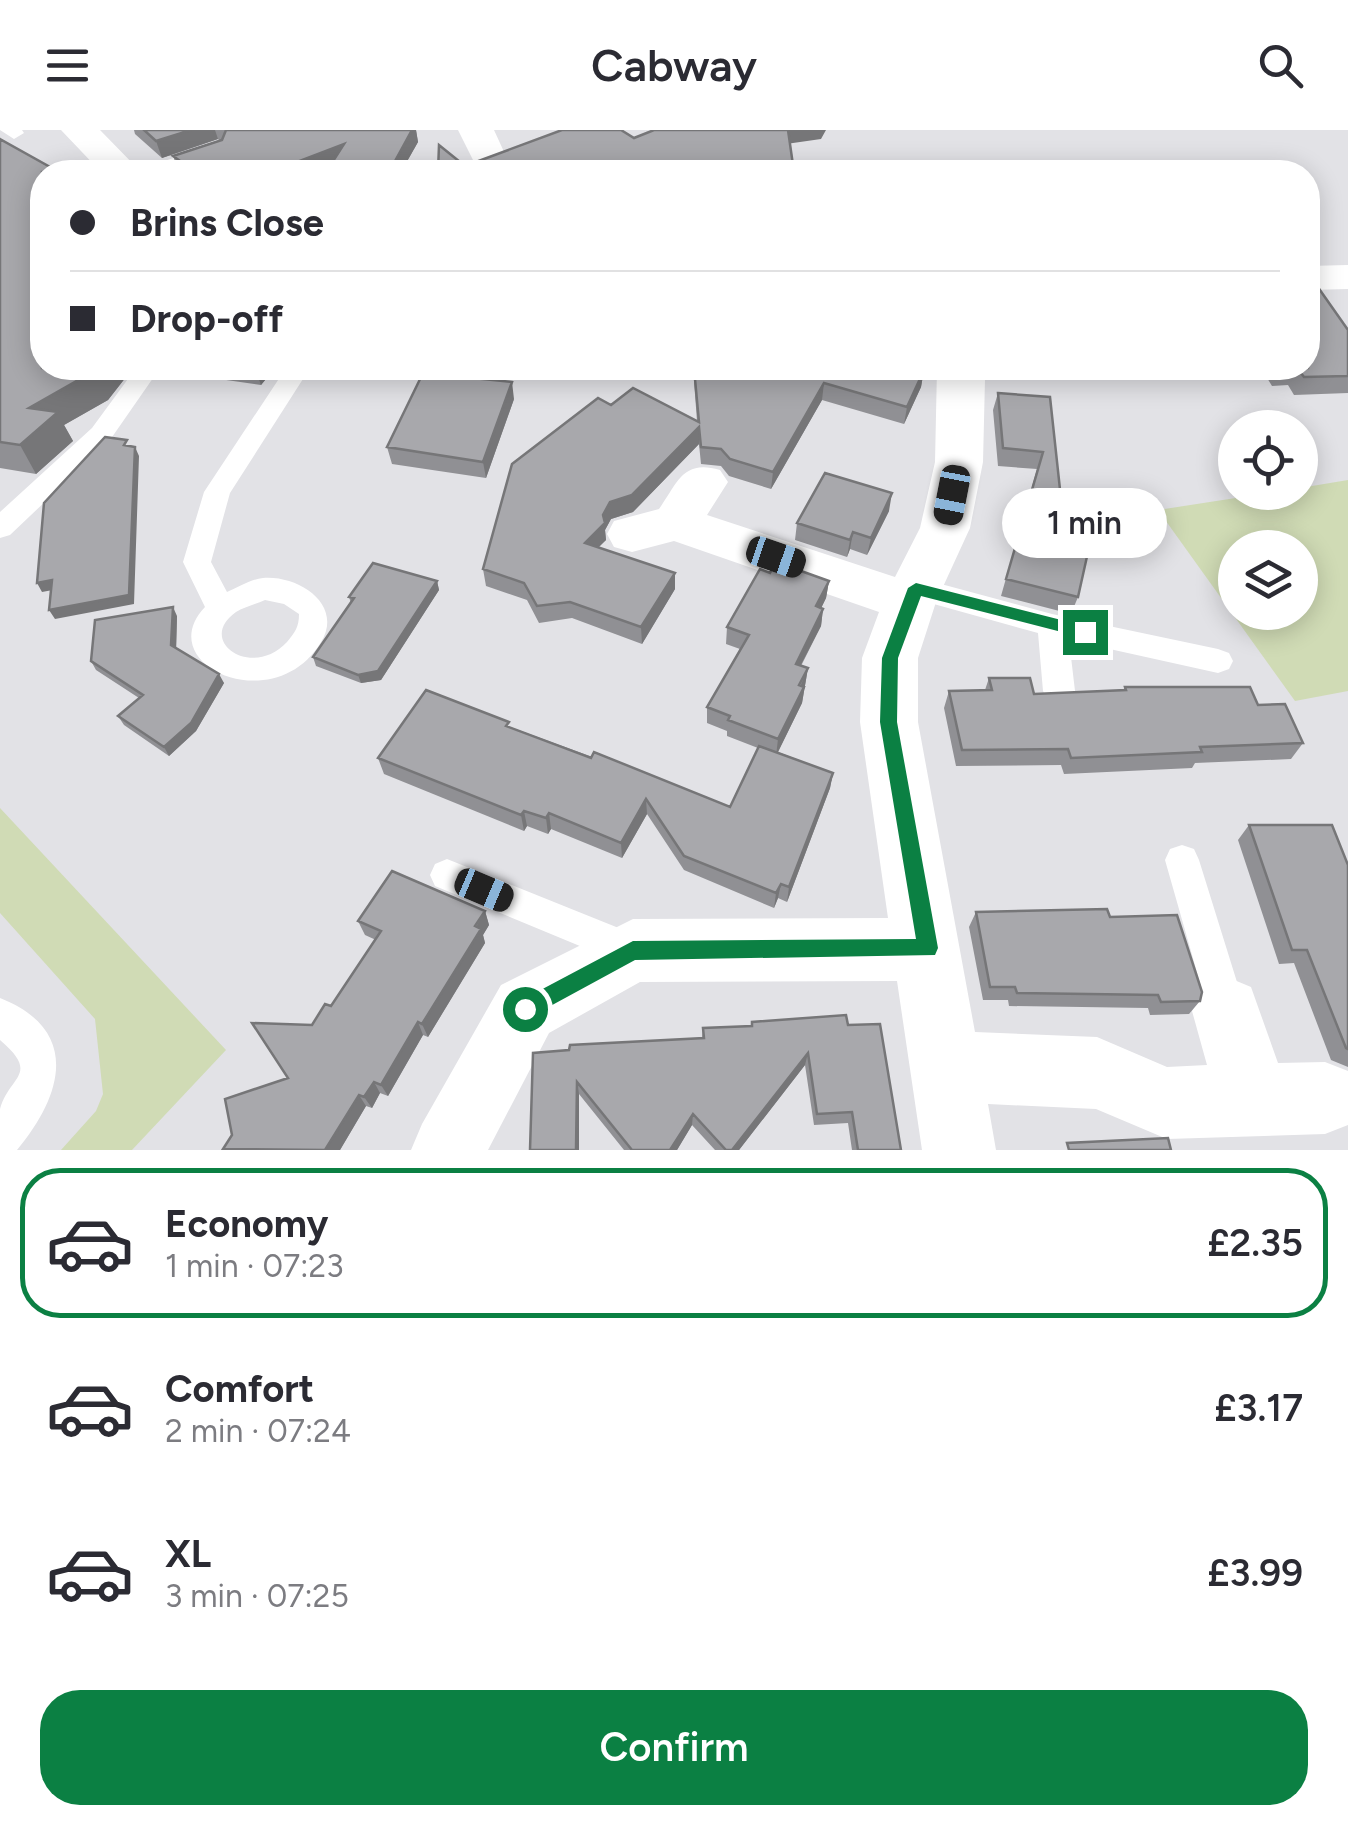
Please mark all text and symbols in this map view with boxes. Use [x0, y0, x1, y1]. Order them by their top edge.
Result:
icon: menu [40, 38, 95, 93]
text: Cabway [591, 38, 757, 92]
icon: search [1253, 38, 1308, 93]
text: Brins Close [130, 200, 324, 246]
text: Drop-off [130, 296, 283, 342]
map controls [1218, 410, 1318, 630]
button: locate [1218, 410, 1318, 510]
car [932, 463, 972, 527]
callout: 1 min [1002, 487, 1168, 557]
text: 1 min [1047, 504, 1122, 542]
button: layers [1218, 530, 1318, 630]
car [743, 533, 809, 581]
route end [1063, 610, 1108, 655]
car [451, 864, 517, 916]
route start [503, 987, 548, 1032]
icon: car [45, 1198, 135, 1288]
text: Economy [165, 1201, 328, 1247]
text: £2.35 [1207, 1220, 1303, 1266]
text: 1 min · 07:23 [165, 1247, 344, 1285]
icon: car [45, 1363, 135, 1453]
text: Comfort [165, 1366, 314, 1412]
text: £3.17 [1214, 1385, 1303, 1431]
text: 2 min · 07:24 [165, 1412, 351, 1450]
icon: car [45, 1528, 135, 1618]
text: XL [165, 1531, 211, 1577]
text: £3.99 [1207, 1550, 1303, 1596]
text: 3 min · 07:25 [165, 1577, 349, 1615]
button: Confirm [40, 1690, 1308, 1805]

